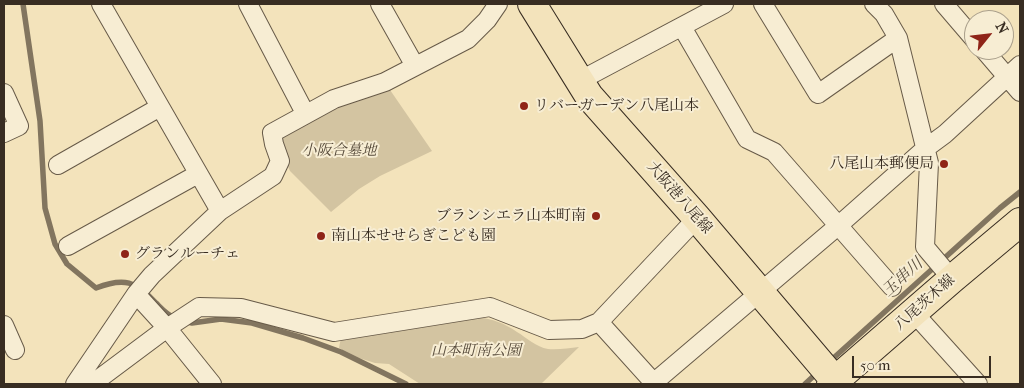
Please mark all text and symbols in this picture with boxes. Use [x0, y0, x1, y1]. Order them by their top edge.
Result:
north arrow [964, 10, 1014, 60]
text: N [992, 19, 1012, 37]
place label: リバーガーデン八尾山本 [534, 97, 699, 115]
marker: リバーガーデン八尾山本 [518, 100, 530, 112]
park label: 小阪合墓地 [302, 142, 376, 160]
place label: 八尾山本郵便局 [829, 155, 934, 173]
street label: 大阪港八尾線 [643, 158, 715, 238]
marker: 八尾山本郵便局 [938, 158, 950, 170]
place label: ブランシエラ山本町南 [436, 207, 586, 225]
marker: ブランシエラ山本町南 [590, 210, 602, 222]
place label: 南山本せせらぎこども園 [331, 227, 496, 245]
marker: 南山本せせらぎこども園 [315, 230, 327, 242]
place label: グランルーチェ [135, 245, 240, 263]
marker: グランルーチェ [119, 248, 131, 260]
water label: 玉串川 [879, 255, 927, 301]
street label: 八尾茨木線 [891, 271, 959, 335]
park label: 山本町南公園 [431, 342, 521, 360]
scale bar [854, 346, 993, 378]
text: 50 m [860, 356, 890, 374]

